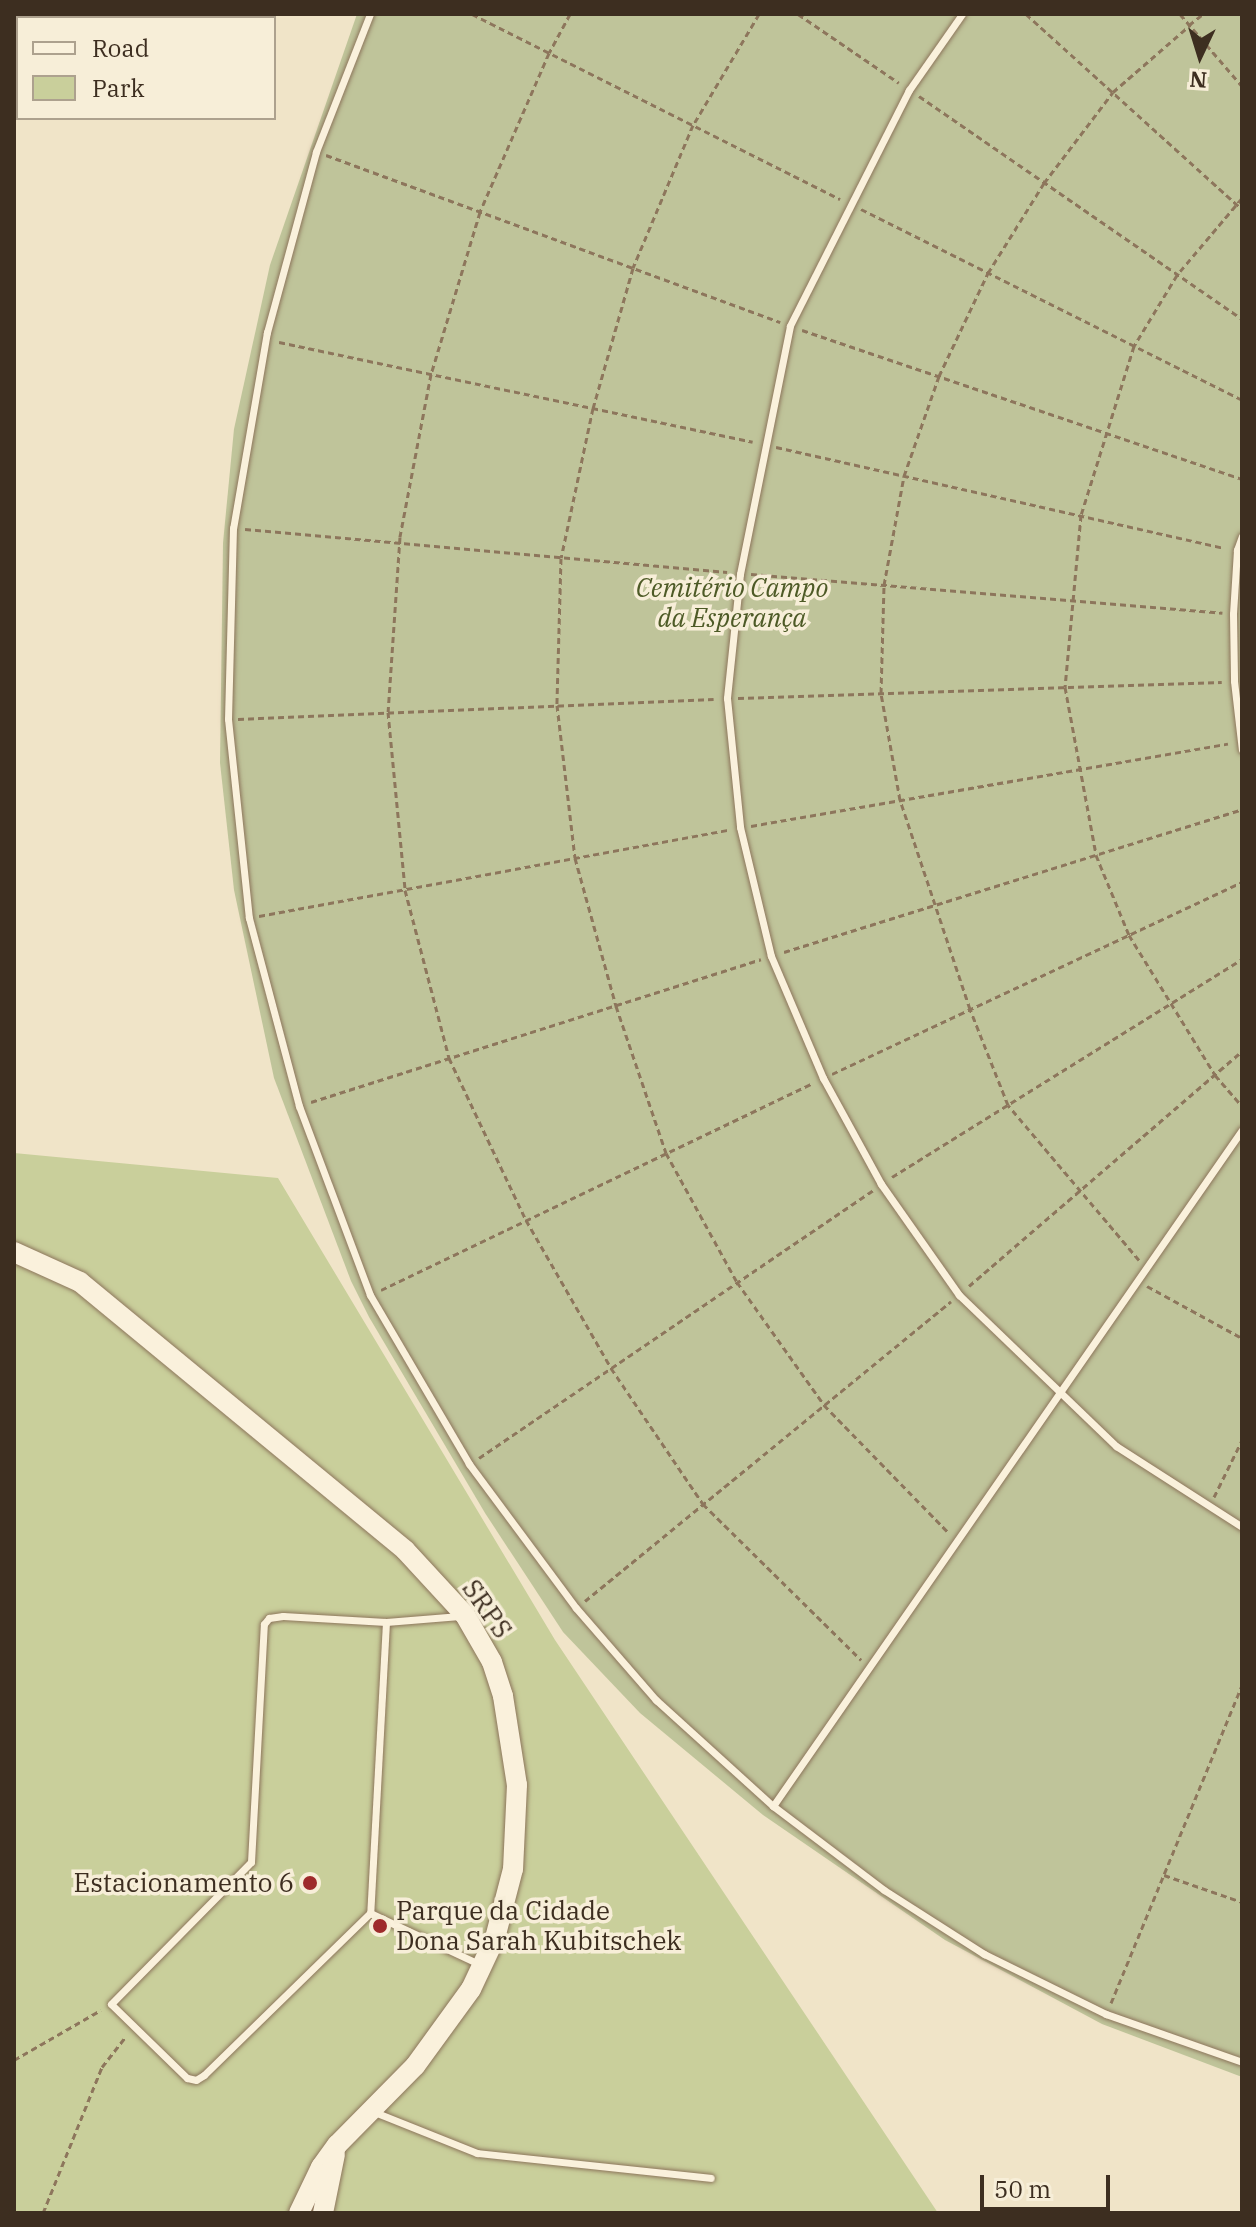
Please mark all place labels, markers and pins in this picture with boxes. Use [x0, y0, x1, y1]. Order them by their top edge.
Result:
place label: Estacionamento 6 [74, 1867, 294, 1899]
marker: Estacionamento 6 [301, 1874, 319, 1892]
place label: Parque da Cidade Dona Sarah Kubitschek [396, 1895, 682, 1956]
marker: Parque da Cidade Dona Sarah Kubitschek [371, 1917, 389, 1935]

